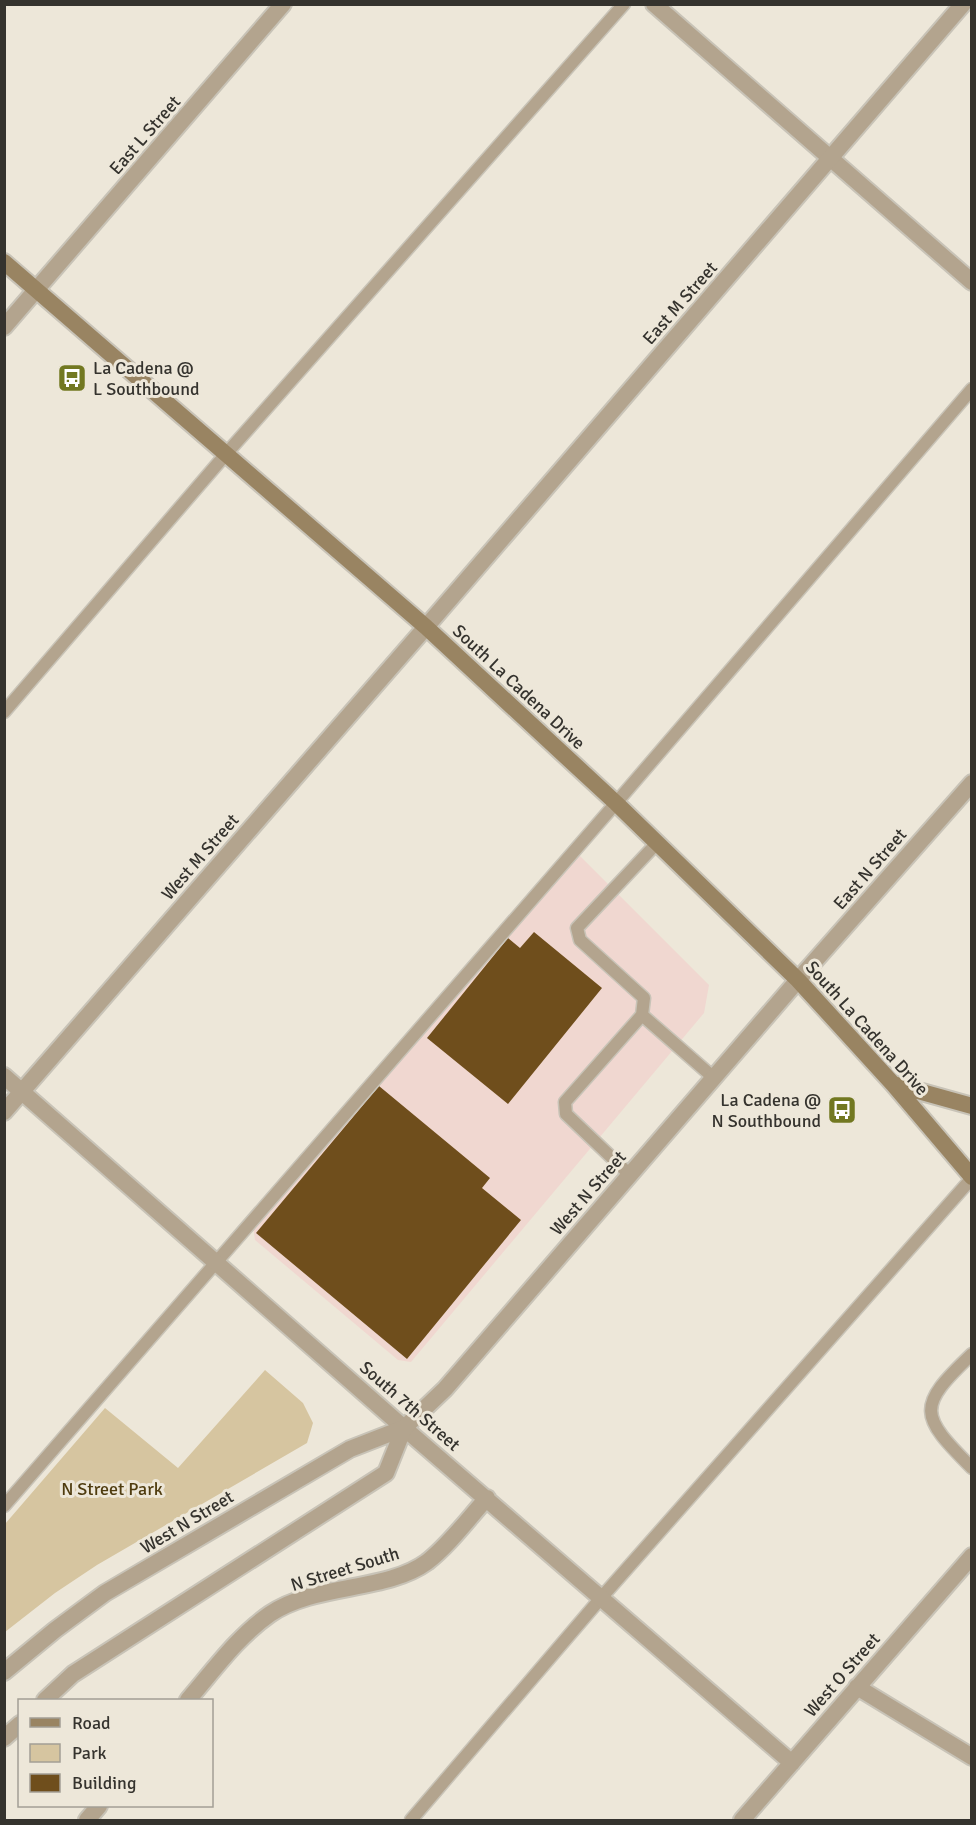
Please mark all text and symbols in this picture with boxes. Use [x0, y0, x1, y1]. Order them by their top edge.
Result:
street label: East L Street [105, 91, 185, 179]
street label: East M Street [638, 257, 722, 349]
place label: La Cadena @ L Southbound [93, 357, 200, 400]
bus stop icon: La Cadena @ L Southbound [56, 362, 88, 394]
street label: South La Cadena Drive [448, 620, 590, 754]
street label: West M Street [157, 809, 243, 905]
street label: East N Street [829, 824, 911, 914]
street label: South La Cadena Drive [801, 956, 933, 1100]
place label: La Cadena @ N Southbound [711, 1089, 821, 1132]
bus stop icon: La Cadena @ N Southbound [826, 1094, 858, 1126]
street label: West N Street [545, 1146, 631, 1240]
street label: South 7th Street [355, 1356, 465, 1456]
park label: N Street Park [61, 1478, 163, 1500]
street label: West N Street [136, 1486, 238, 1558]
street label: N Street South [288, 1542, 402, 1596]
street label: West O Street [799, 1628, 885, 1722]
legend [18, 1699, 213, 1807]
text: Road [72, 1712, 111, 1734]
text: Park [72, 1742, 107, 1764]
text: Building [72, 1772, 136, 1794]

